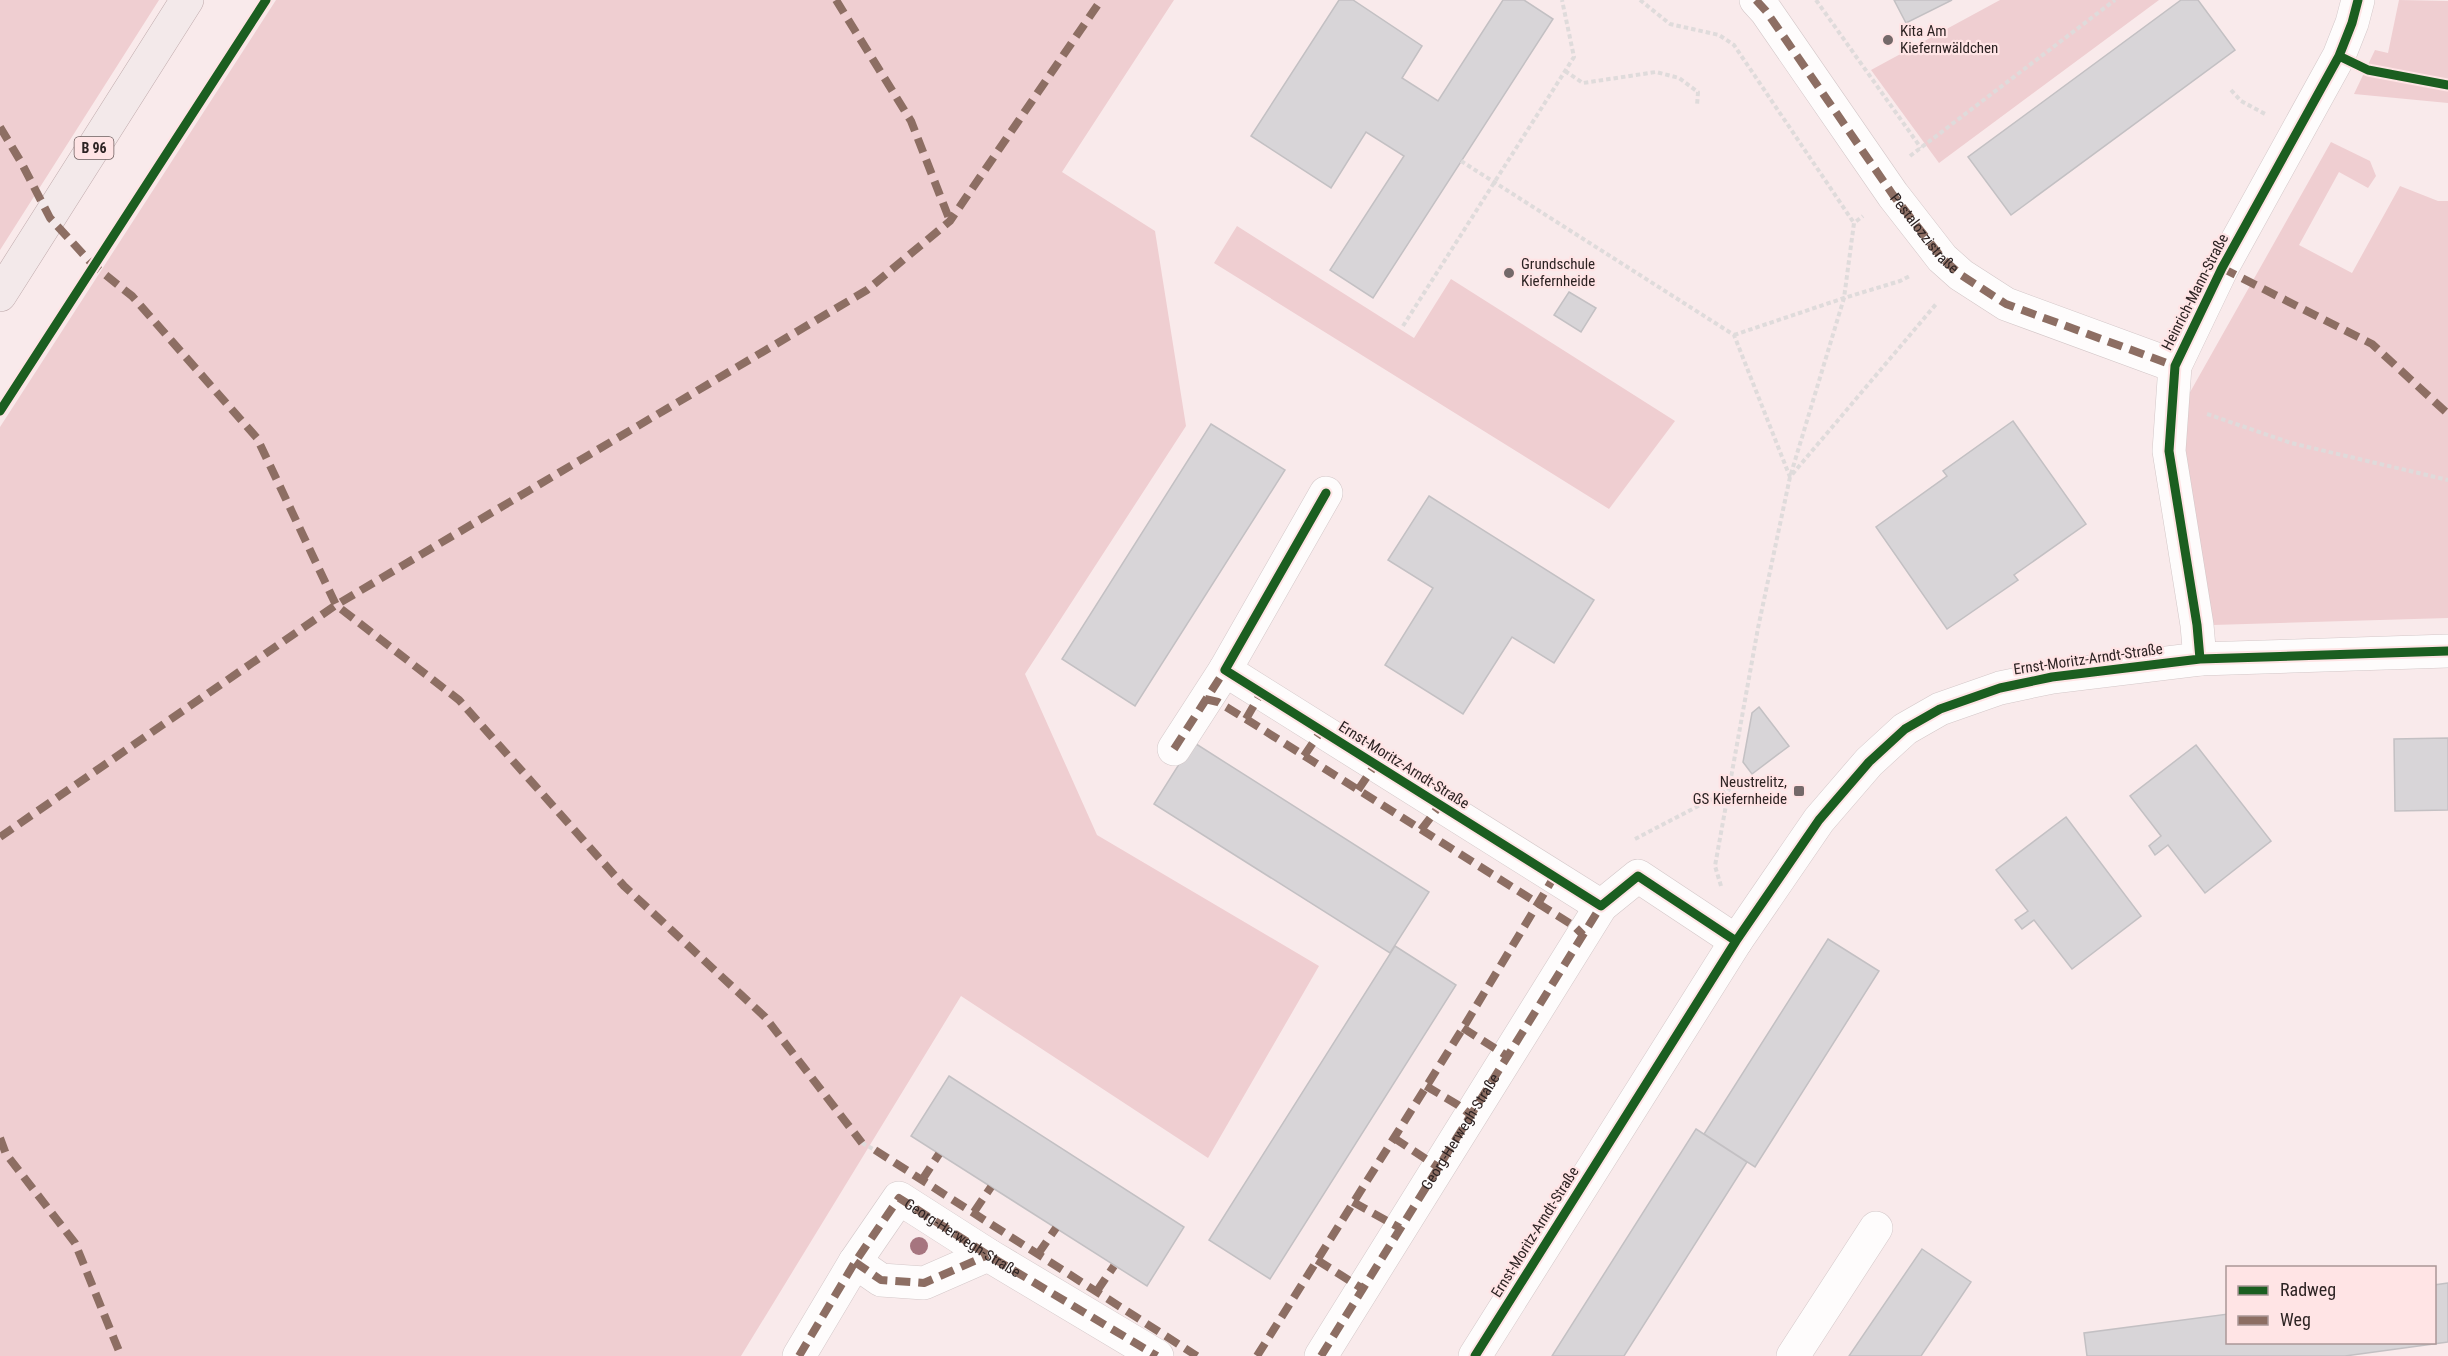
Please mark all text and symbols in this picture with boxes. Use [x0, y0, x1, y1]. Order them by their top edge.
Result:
place label: Kita Am Kiefernwäldchen [1900, 22, 1998, 57]
marker: Kita Am Kiefernwäldchen [1881, 33, 1895, 47]
road number: B 96 [74, 137, 113, 159]
street label: Pestalozzistraße [1886, 190, 1962, 278]
street label: Heinrich-Mann-Straße [2158, 231, 2232, 353]
place label: Grundschule Kiefernheide [1521, 255, 1595, 290]
marker: Grundschule Kiefernheide [1502, 266, 1516, 280]
street label: Ernst-Moritz-Arndt-Straße [2012, 640, 2164, 678]
street label: Ernst-Moritz-Arndt-Straße [1335, 717, 1473, 813]
place label: Neustrelitz, GS Kiefernheide [1693, 773, 1787, 808]
marker: Neustrelitz, GS Kiefernheide [1792, 784, 1806, 798]
street label: Georg-Herwegh-Straße [1417, 1070, 1503, 1193]
street label: Ernst-Moritz-Arndt-Straße [1487, 1163, 1583, 1301]
street label: Georg-Herwegh-Straße [901, 1195, 1024, 1281]
legend [2226, 1266, 2436, 1344]
text: Radweg [2280, 1279, 2336, 1300]
text: Weg [2280, 1309, 2311, 1330]

